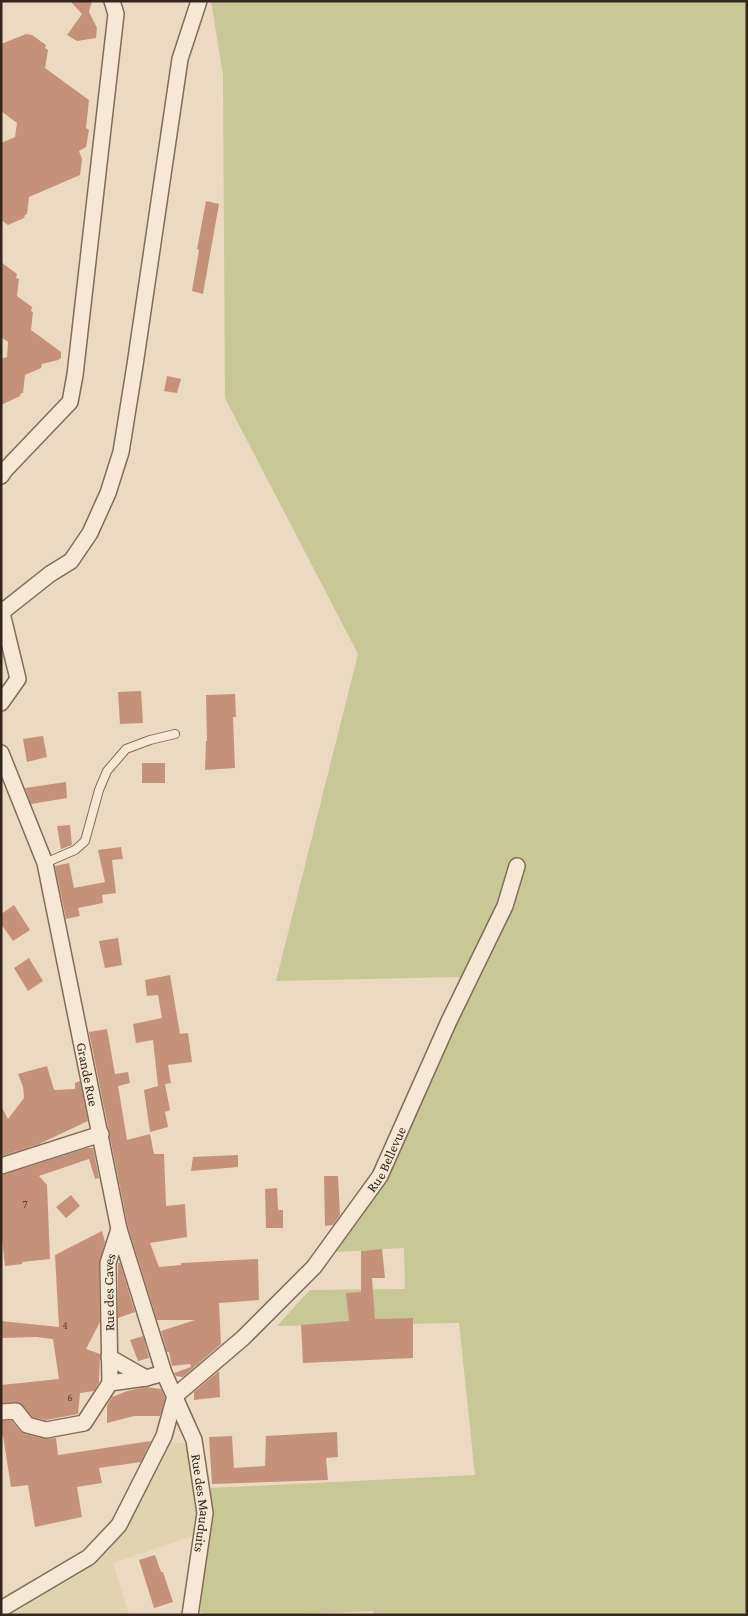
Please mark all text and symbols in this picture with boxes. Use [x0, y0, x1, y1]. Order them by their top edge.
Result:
street label: Grande Rue [73, 1041, 102, 1108]
street label: Rue Bellevue [363, 1124, 409, 1195]
house number: 7 [22, 1198, 28, 1210]
street label: Rue des Caves [100, 1251, 119, 1331]
house number: 4 [62, 1319, 68, 1331]
house number: 6 [67, 1391, 73, 1403]
street label: Rue des Mauduits [188, 1453, 213, 1554]

